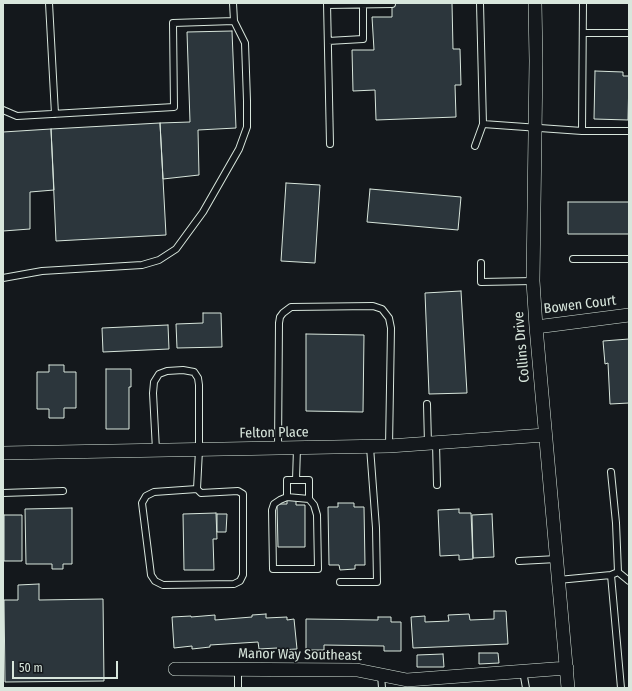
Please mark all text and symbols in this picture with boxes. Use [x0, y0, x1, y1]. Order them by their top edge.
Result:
street label: Bowen Court [543, 292, 617, 318]
street label: Collins Drive [511, 311, 533, 383]
street label: Felton Place [239, 424, 309, 442]
street label: Manor Way Southeast [238, 646, 362, 664]
scale bar [14, 653, 120, 679]
text: 50 m [19, 661, 43, 675]

